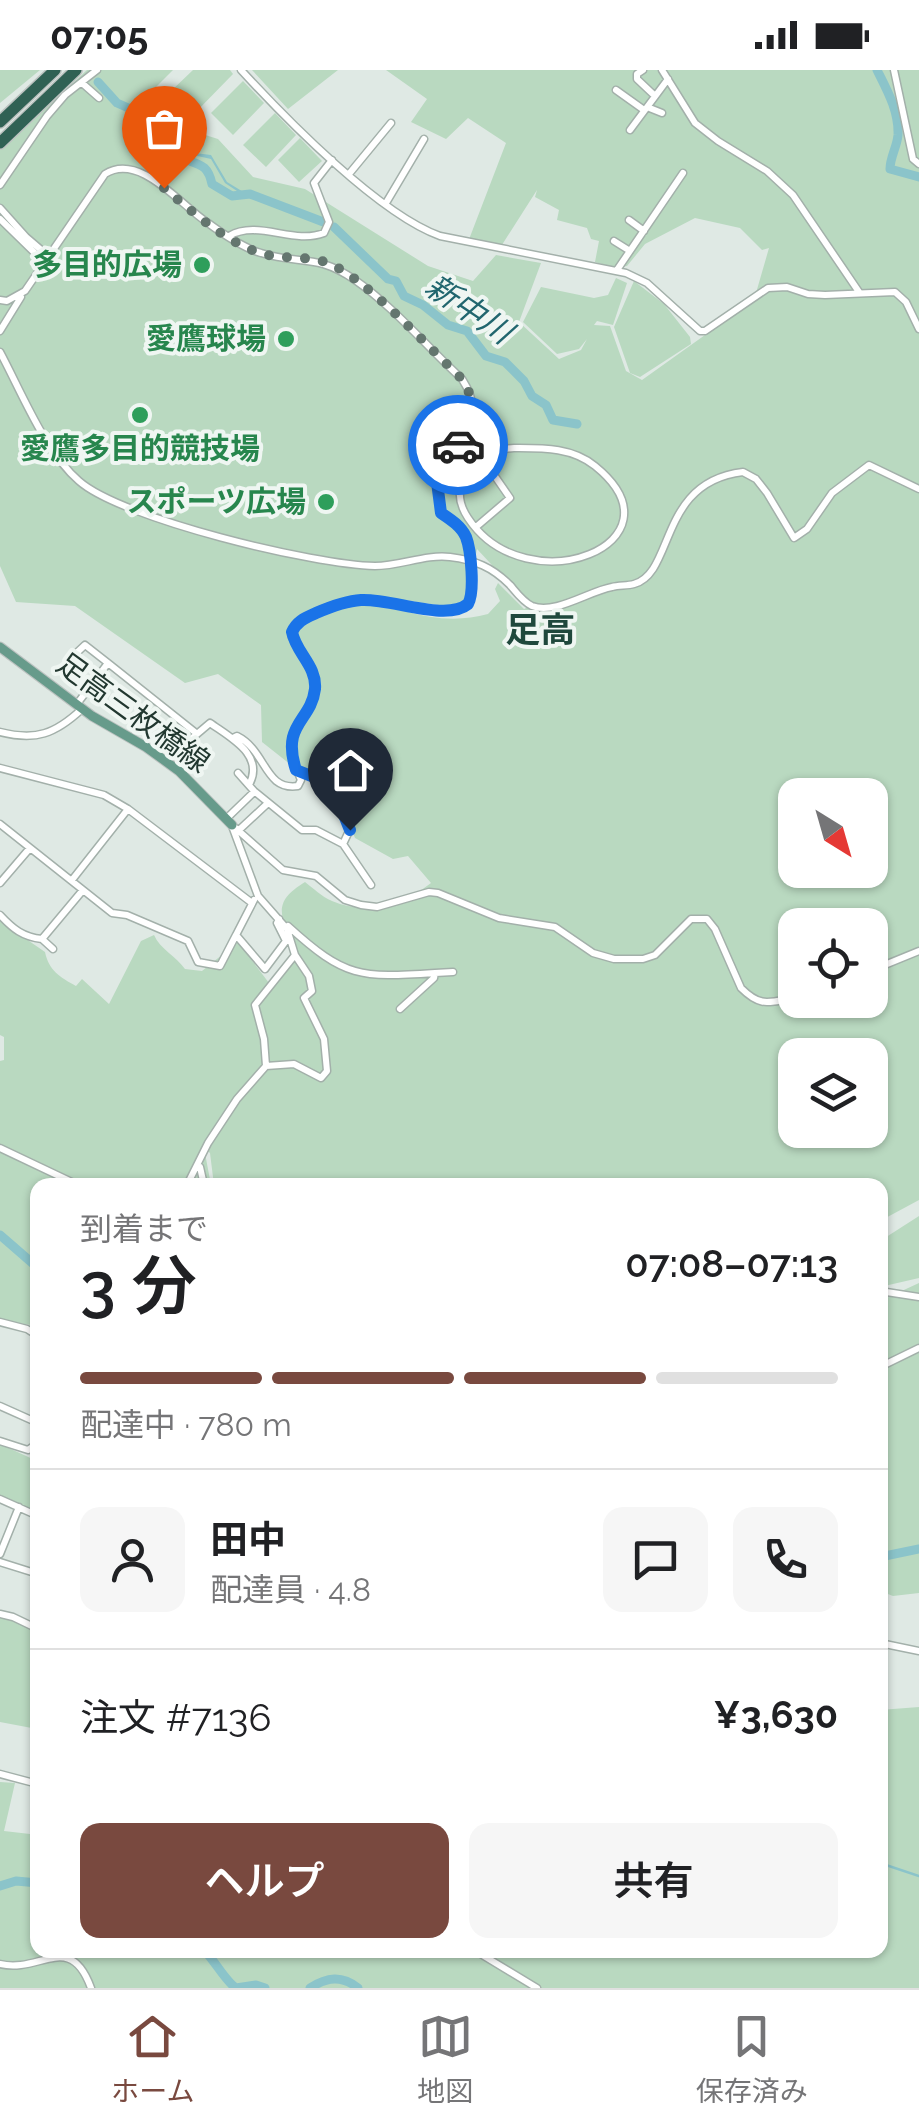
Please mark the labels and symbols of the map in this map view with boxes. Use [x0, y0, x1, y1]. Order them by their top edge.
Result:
pin [122, 86, 207, 189]
place label: 多目的広場 [32, 247, 182, 282]
marker: 多目的広場 [191, 254, 213, 276]
water label: 新中川 [419, 266, 522, 352]
place label: 愛鷹球場 [146, 321, 266, 356]
marker: 愛鷹球場 [275, 328, 297, 350]
courier [408, 395, 508, 495]
marker: 愛鷹多目的競技場 [129, 404, 151, 426]
place label: 愛鷹多目的競技場 [20, 431, 260, 466]
place label: スポーツ広場 [127, 484, 306, 519]
marker: スポーツ広場 [315, 491, 337, 513]
district label: 足高 [505, 609, 575, 650]
street label: 足高三枚橋線 [50, 646, 216, 780]
pin [308, 728, 393, 831]
north arrow [778, 778, 888, 888]

